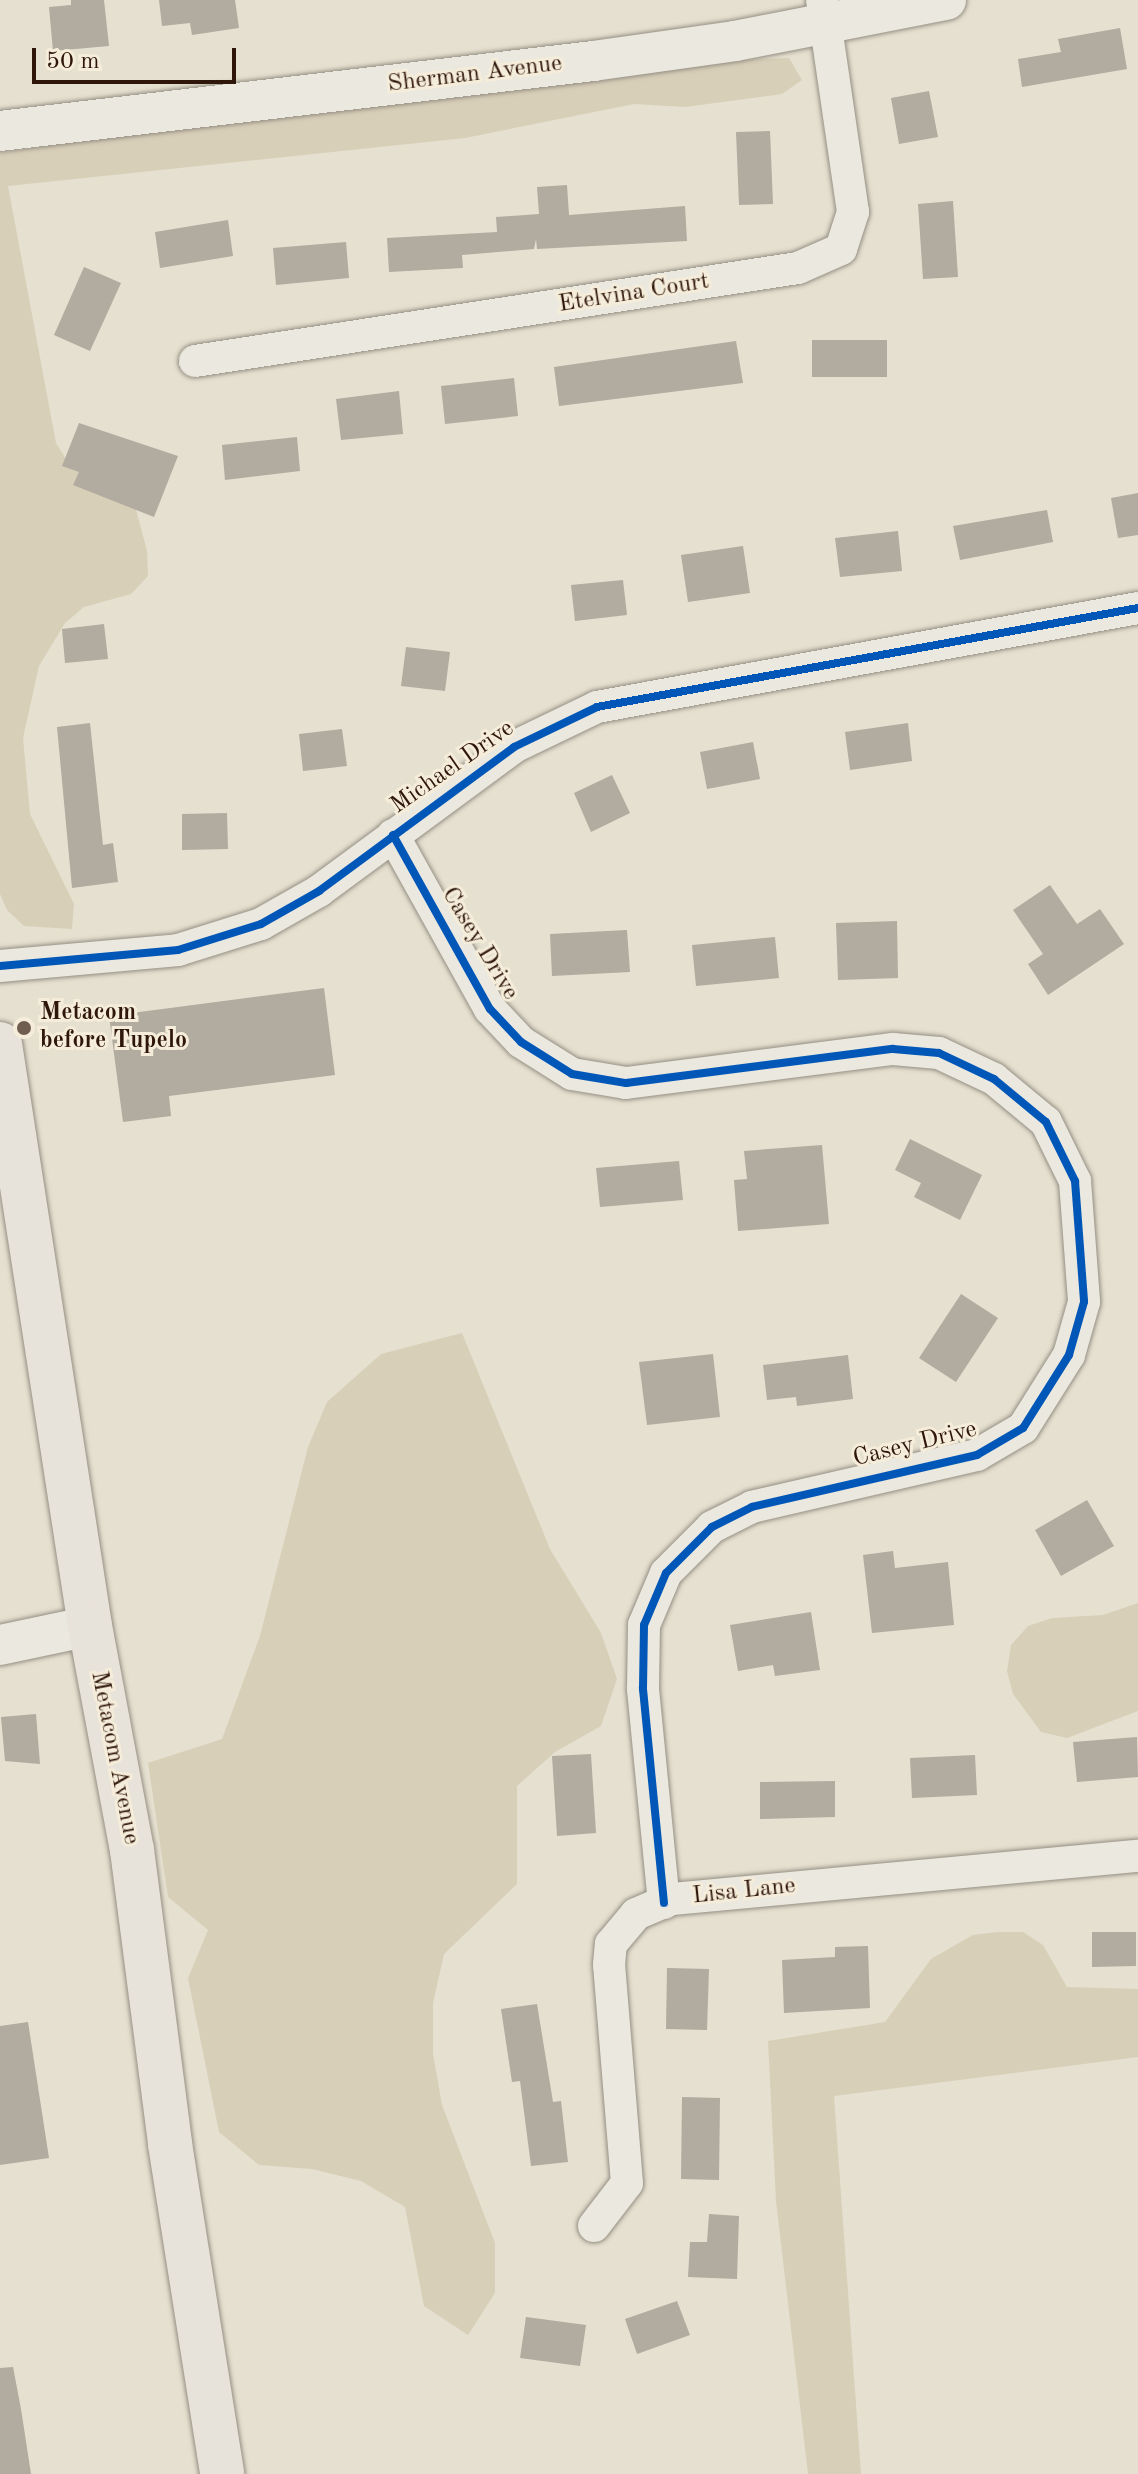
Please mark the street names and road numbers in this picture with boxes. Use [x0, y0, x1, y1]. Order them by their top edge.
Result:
street label: Sherman Avenue [386, 50, 564, 100]
street label: Etelvina Court [557, 268, 711, 320]
street label: Michael Drive [386, 715, 520, 821]
street label: Casey Drive [434, 882, 524, 1006]
street label: Casey Drive [850, 1416, 980, 1474]
street label: Metacom Avenue [83, 1669, 145, 1847]
street label: Lisa Lane [691, 1872, 797, 1912]

